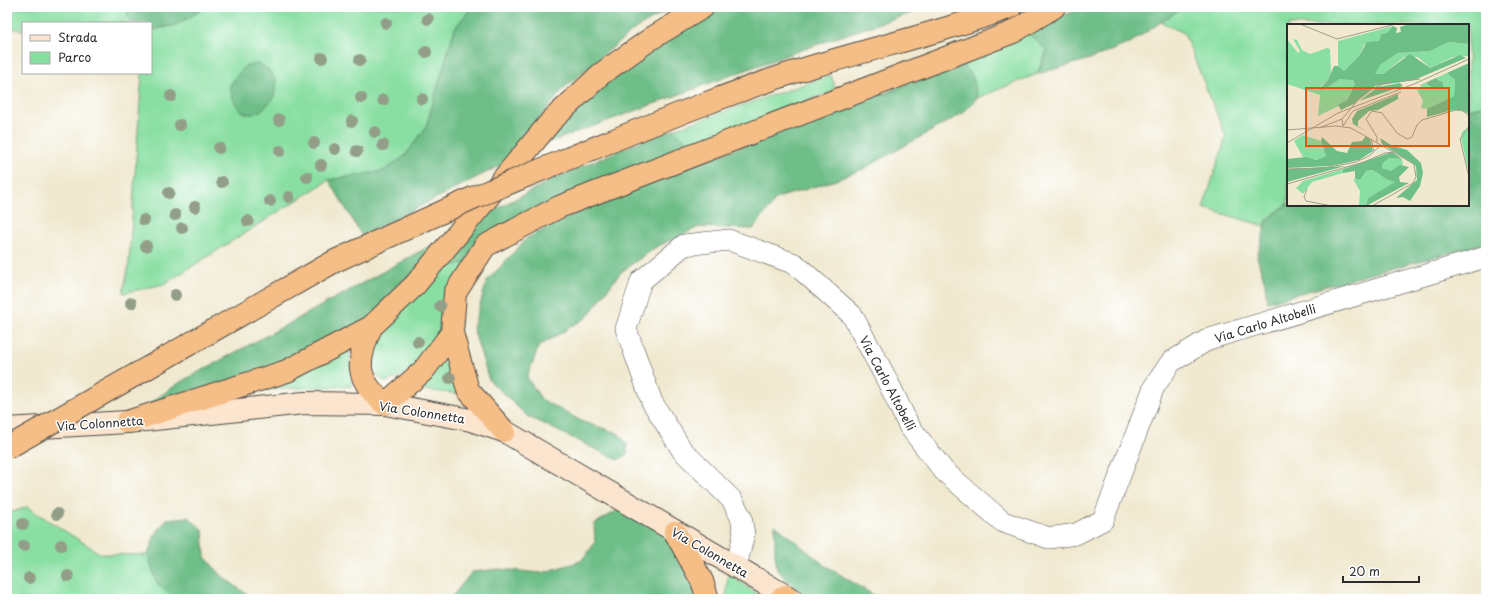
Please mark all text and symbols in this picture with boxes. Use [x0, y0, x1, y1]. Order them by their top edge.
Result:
legend [22, 22, 152, 74]
inset map [1287, 24, 1469, 206]
text: Strada [58, 28, 98, 46]
text: Parco [58, 48, 92, 66]
street label: Via Carlo Altobelli [1212, 299, 1318, 347]
street label: Via Carlo Altobelli [855, 332, 921, 434]
street label: Via Colonnetta [378, 396, 467, 428]
street label: Via Colonnetta [56, 411, 144, 435]
street label: Via Colonnetta [668, 523, 753, 582]
scale bar [1343, 558, 1419, 584]
text: 20 m [1349, 562, 1380, 580]

